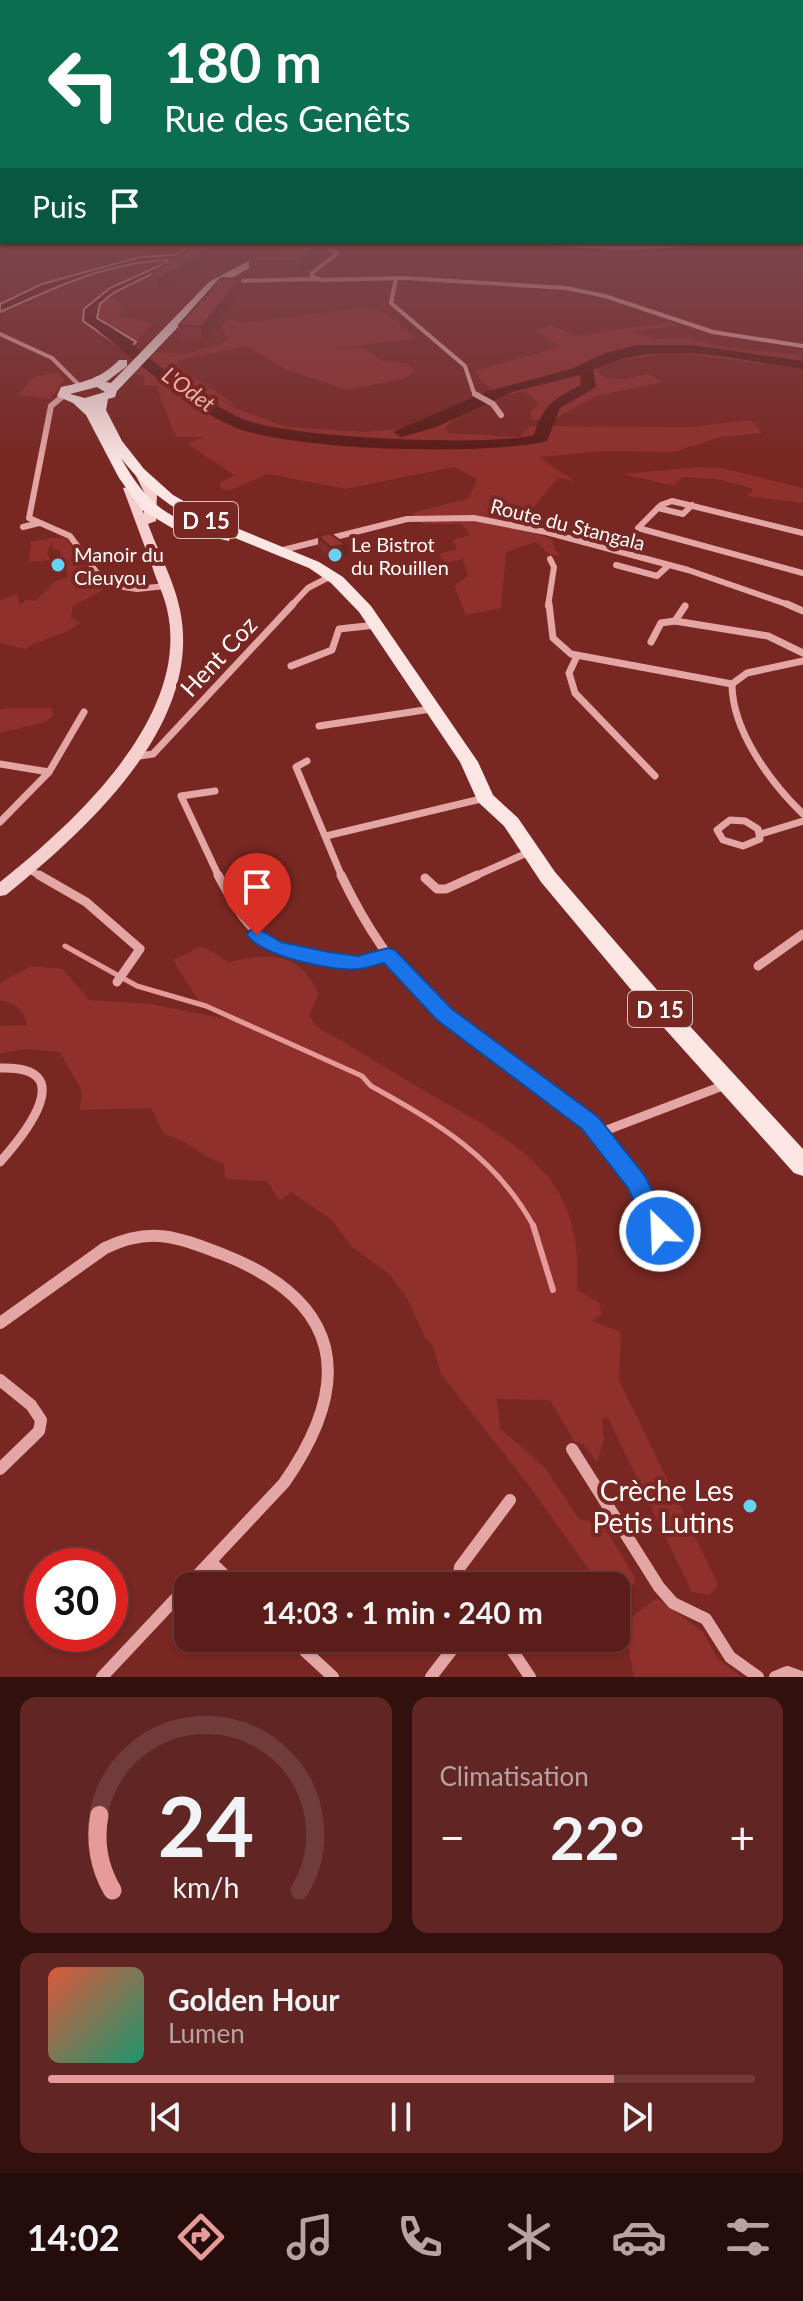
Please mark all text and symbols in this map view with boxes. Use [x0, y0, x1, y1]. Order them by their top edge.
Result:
text: 180 m [164, 28, 322, 95]
icon: left [32, 32, 136, 136]
text: Rue des Genêts [164, 96, 411, 140]
icon: arrive [103, 184, 147, 228]
text: Puis [32, 188, 87, 224]
water label: L'Odet [157, 361, 221, 417]
street label: Route du Stangala [488, 493, 648, 555]
road number: D 15 [174, 502, 238, 538]
place label: Le Bistrot du Rouillen [351, 532, 449, 579]
place label: Manoir du Cleuyou [74, 542, 164, 589]
marker: Le Bistrot du Rouillen [326, 546, 344, 564]
marker: Manoir du Cleuyou [49, 556, 67, 574]
street label: Hent Coz [174, 610, 262, 702]
pin [223, 853, 291, 935]
icon: arrive [235, 865, 279, 909]
road number: D 15 [628, 991, 692, 1027]
position arrow [618, 1189, 702, 1273]
place label: Crèche Les Petis Lutins [593, 1473, 734, 1539]
marker: Crèche Les Petis Lutins [741, 1497, 759, 1515]
speed limit sign: 30 [24, 1548, 128, 1652]
text: 14:03 · 1 min · 240 m [261, 1594, 543, 1630]
text: Climatisation [440, 1760, 589, 1792]
text: 24 [158, 1775, 254, 1875]
text: 22° [550, 1801, 645, 1873]
text: − [440, 1811, 465, 1863]
text: + [729, 1811, 755, 1863]
text: km/h [172, 1870, 239, 1904]
text: Golden Hour [168, 1981, 340, 2017]
text: Lumen [168, 2017, 245, 2049]
icon: previous [144, 2095, 188, 2139]
icon: pause [379, 2095, 423, 2139]
icon: next [615, 2095, 659, 2139]
icon: directions [173, 2209, 229, 2265]
icon: music [282, 2209, 338, 2265]
icon: phone [392, 2209, 448, 2265]
icon: climate [501, 2209, 557, 2265]
icon: car [611, 2209, 667, 2265]
icon: filters [720, 2209, 776, 2265]
text: 14:02 [27, 2215, 120, 2259]

